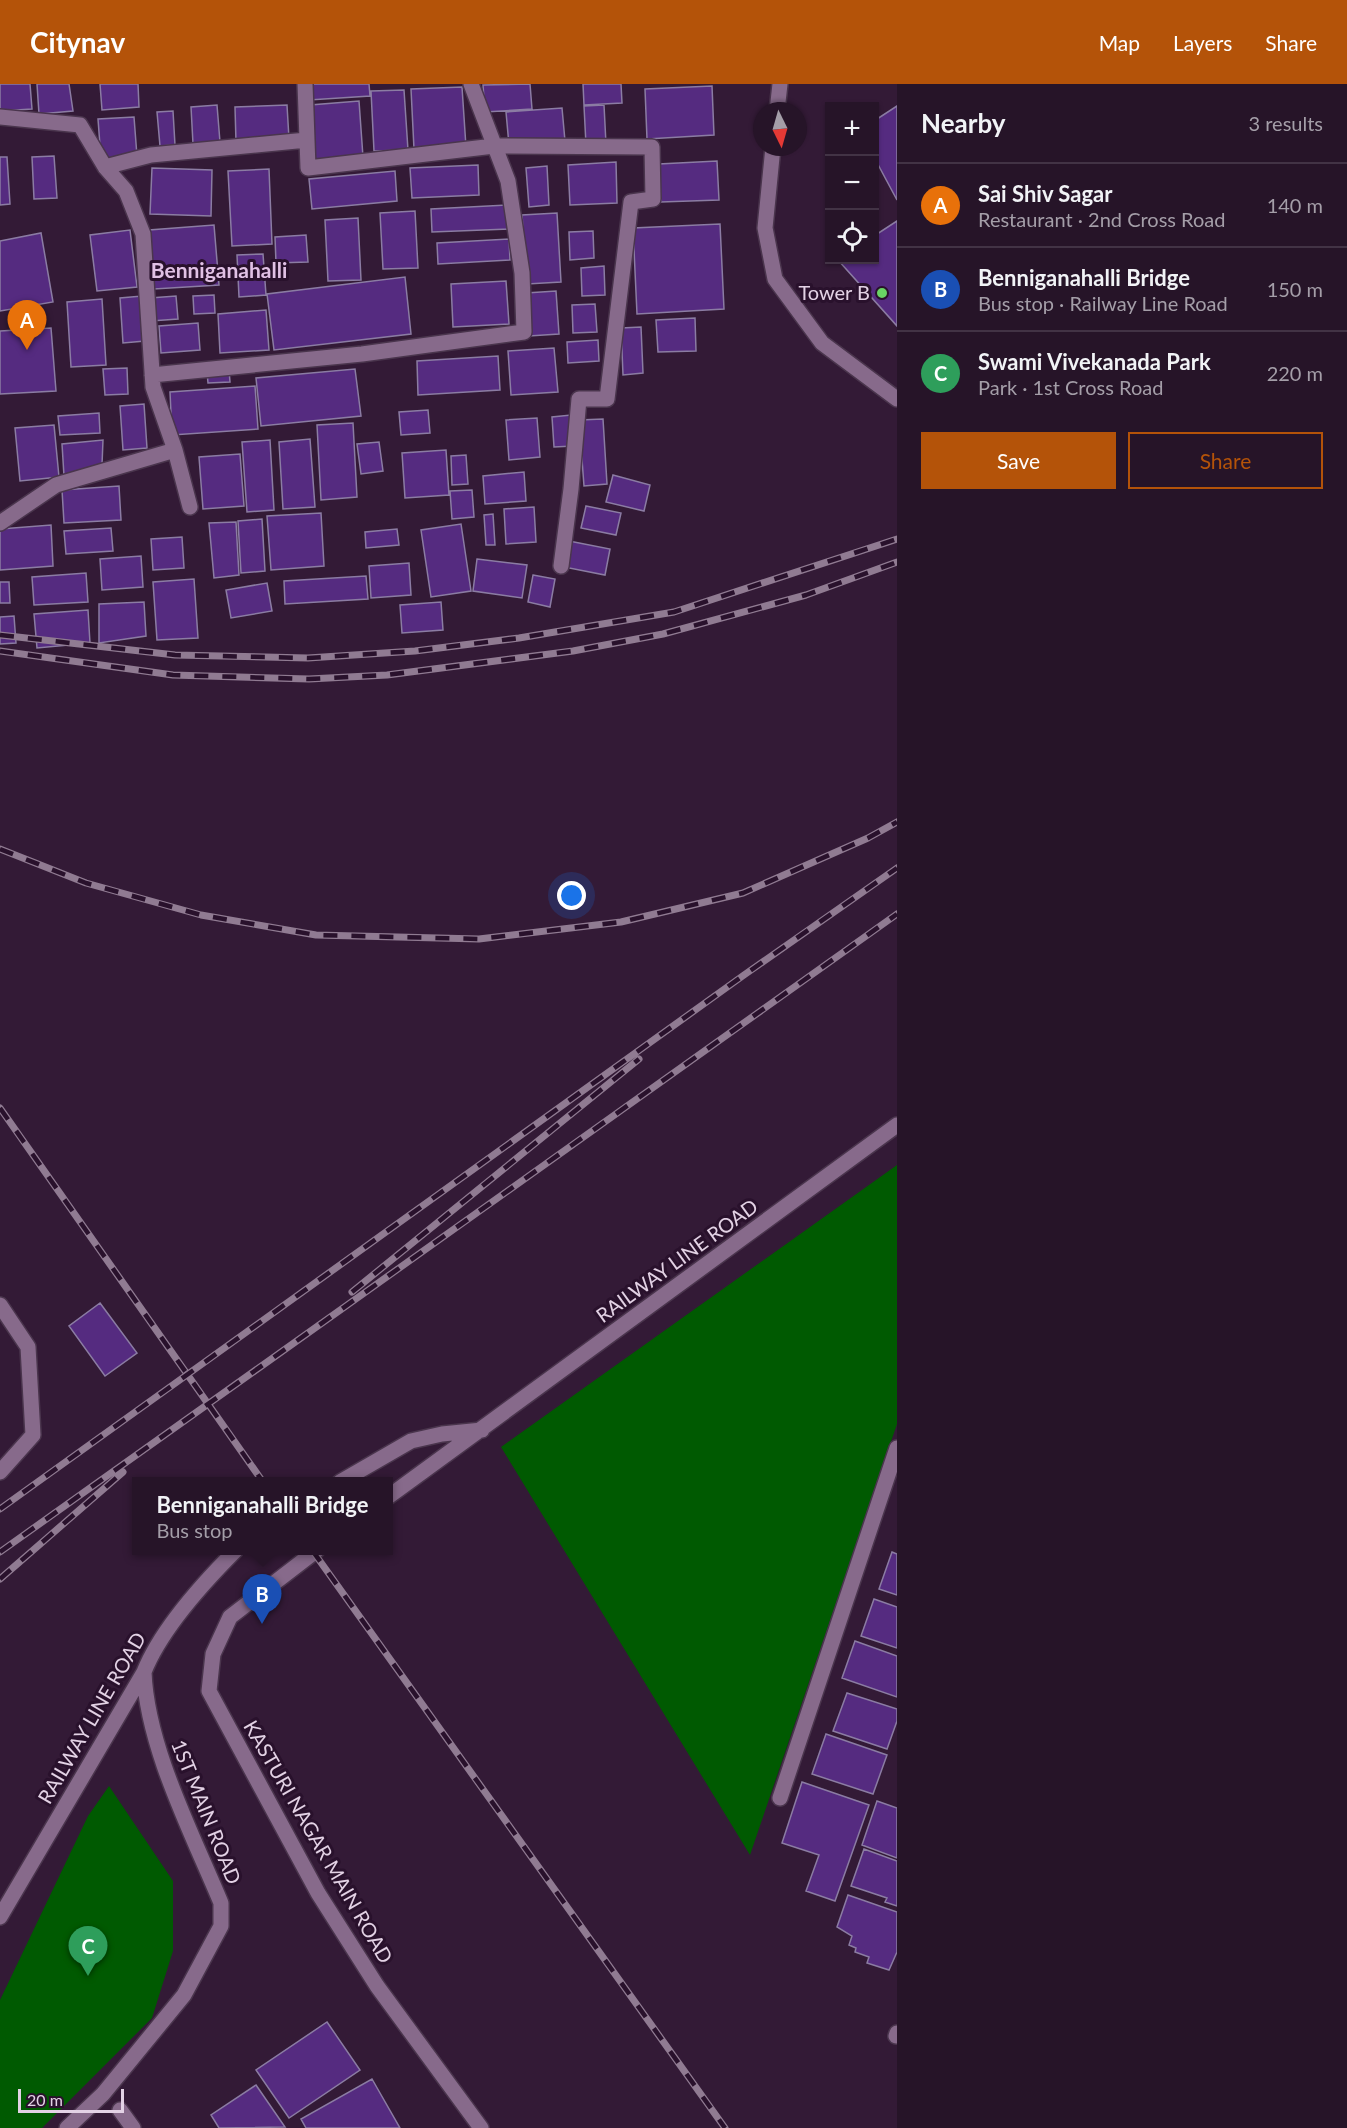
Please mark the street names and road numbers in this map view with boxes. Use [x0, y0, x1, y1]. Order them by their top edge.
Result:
street label: RAILWAY LINE ROAD [591, 1193, 762, 1327]
street label: RAILWAY LINE ROAD [32, 1627, 150, 1808]
street label: KASTURI NAGAR MAIN ROAD [239, 1716, 398, 1967]
street label: 1ST MAIN ROAD [167, 1736, 247, 1887]

